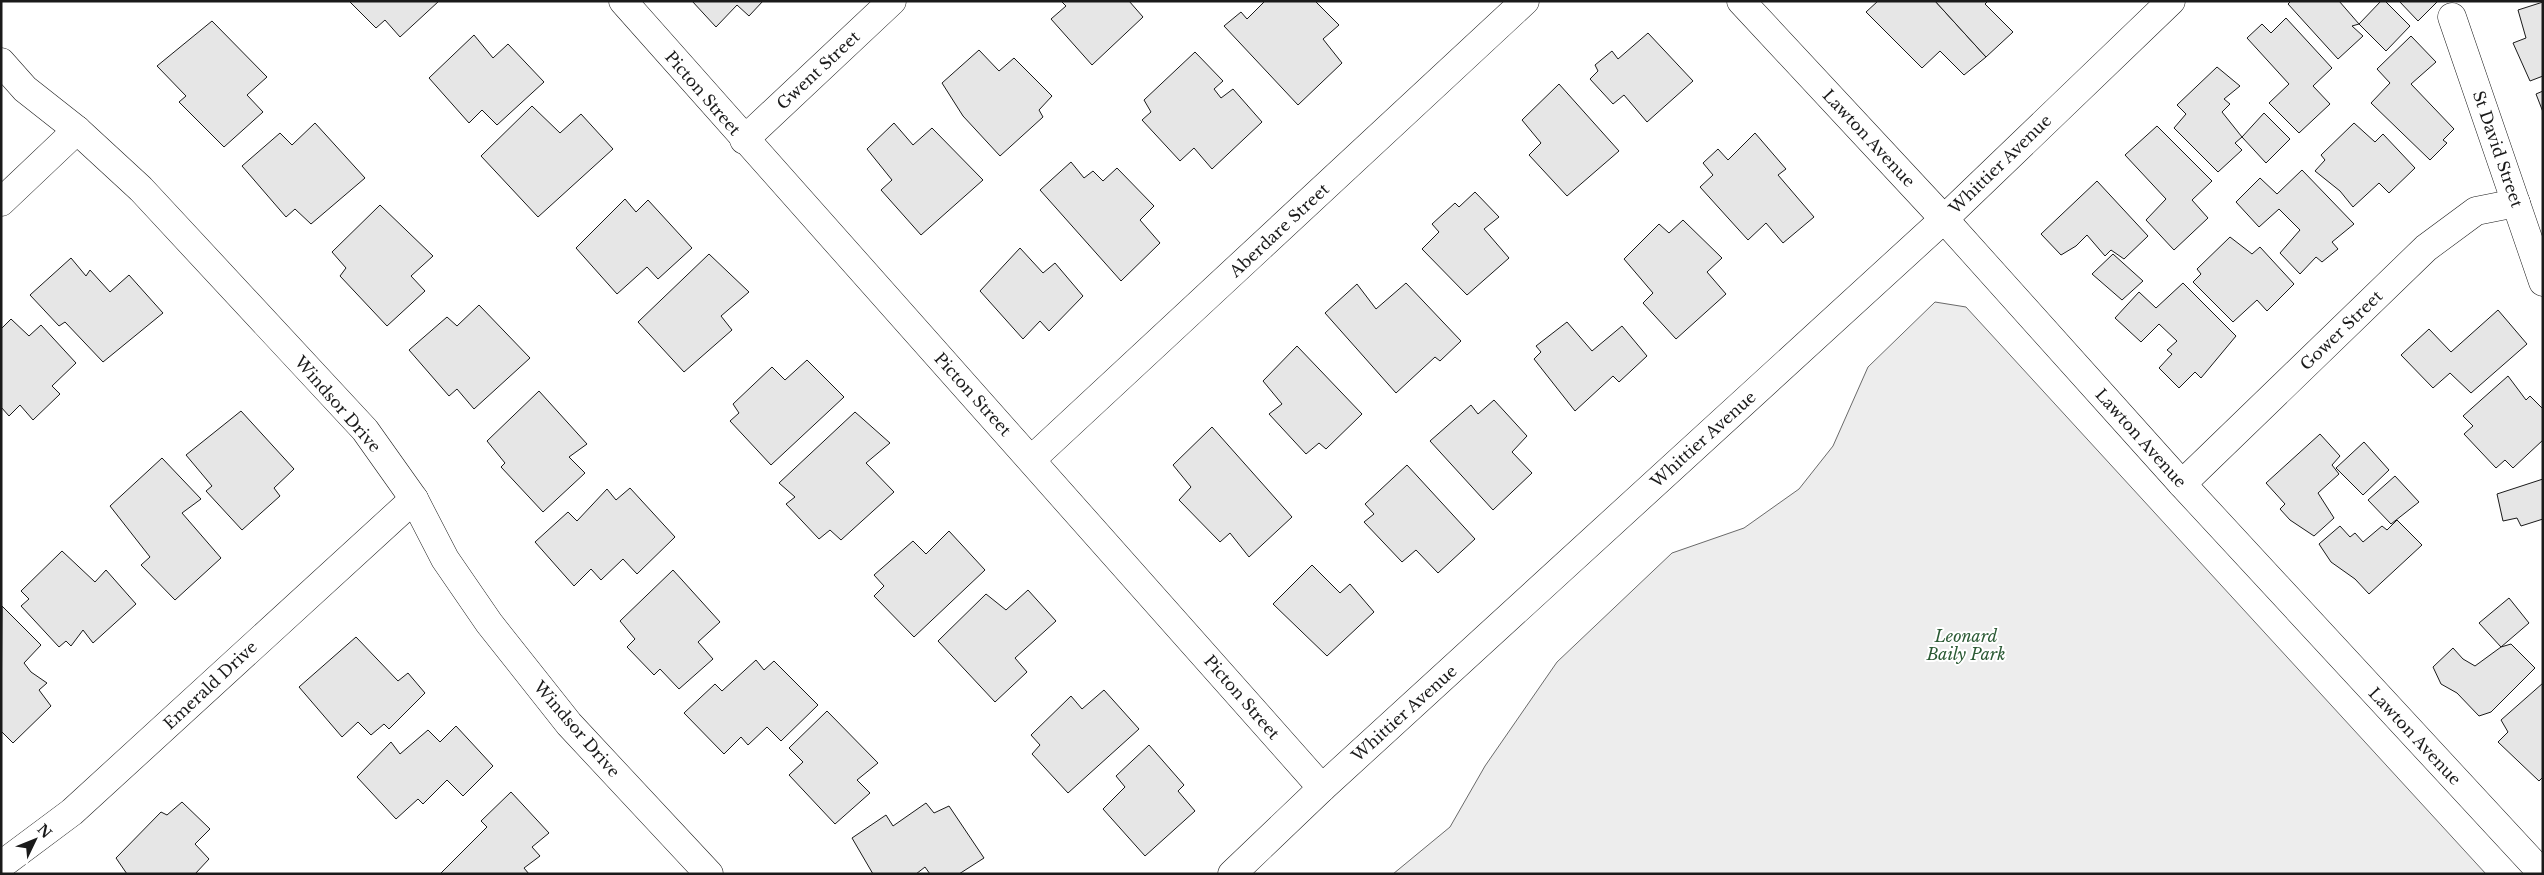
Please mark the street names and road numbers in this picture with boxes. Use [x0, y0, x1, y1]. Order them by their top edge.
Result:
street label: Gwent Street [772, 27, 864, 113]
street label: Picton Street [661, 47, 745, 139]
street label: Lawton Avenue [1819, 85, 1919, 191]
street label: St David Street [2469, 88, 2527, 210]
street label: Whittier Avenue [1944, 110, 2055, 219]
street label: Aberdare Street [1224, 179, 1333, 282]
street label: Gower Street [2296, 286, 2386, 374]
street label: Picton Street [930, 348, 1016, 440]
street label: Windsor Drive [290, 351, 385, 456]
street label: Lawton Avenue [2091, 384, 2191, 492]
street label: Whittier Avenue [1646, 387, 1760, 492]
street label: Emerald Drive [159, 637, 261, 733]
street label: Picton Street [1200, 651, 1284, 743]
street label: Whittier Avenue [1347, 661, 1461, 766]
street label: Windsor Drive [529, 676, 624, 781]
street label: Lawton Avenue [2365, 683, 2465, 789]

